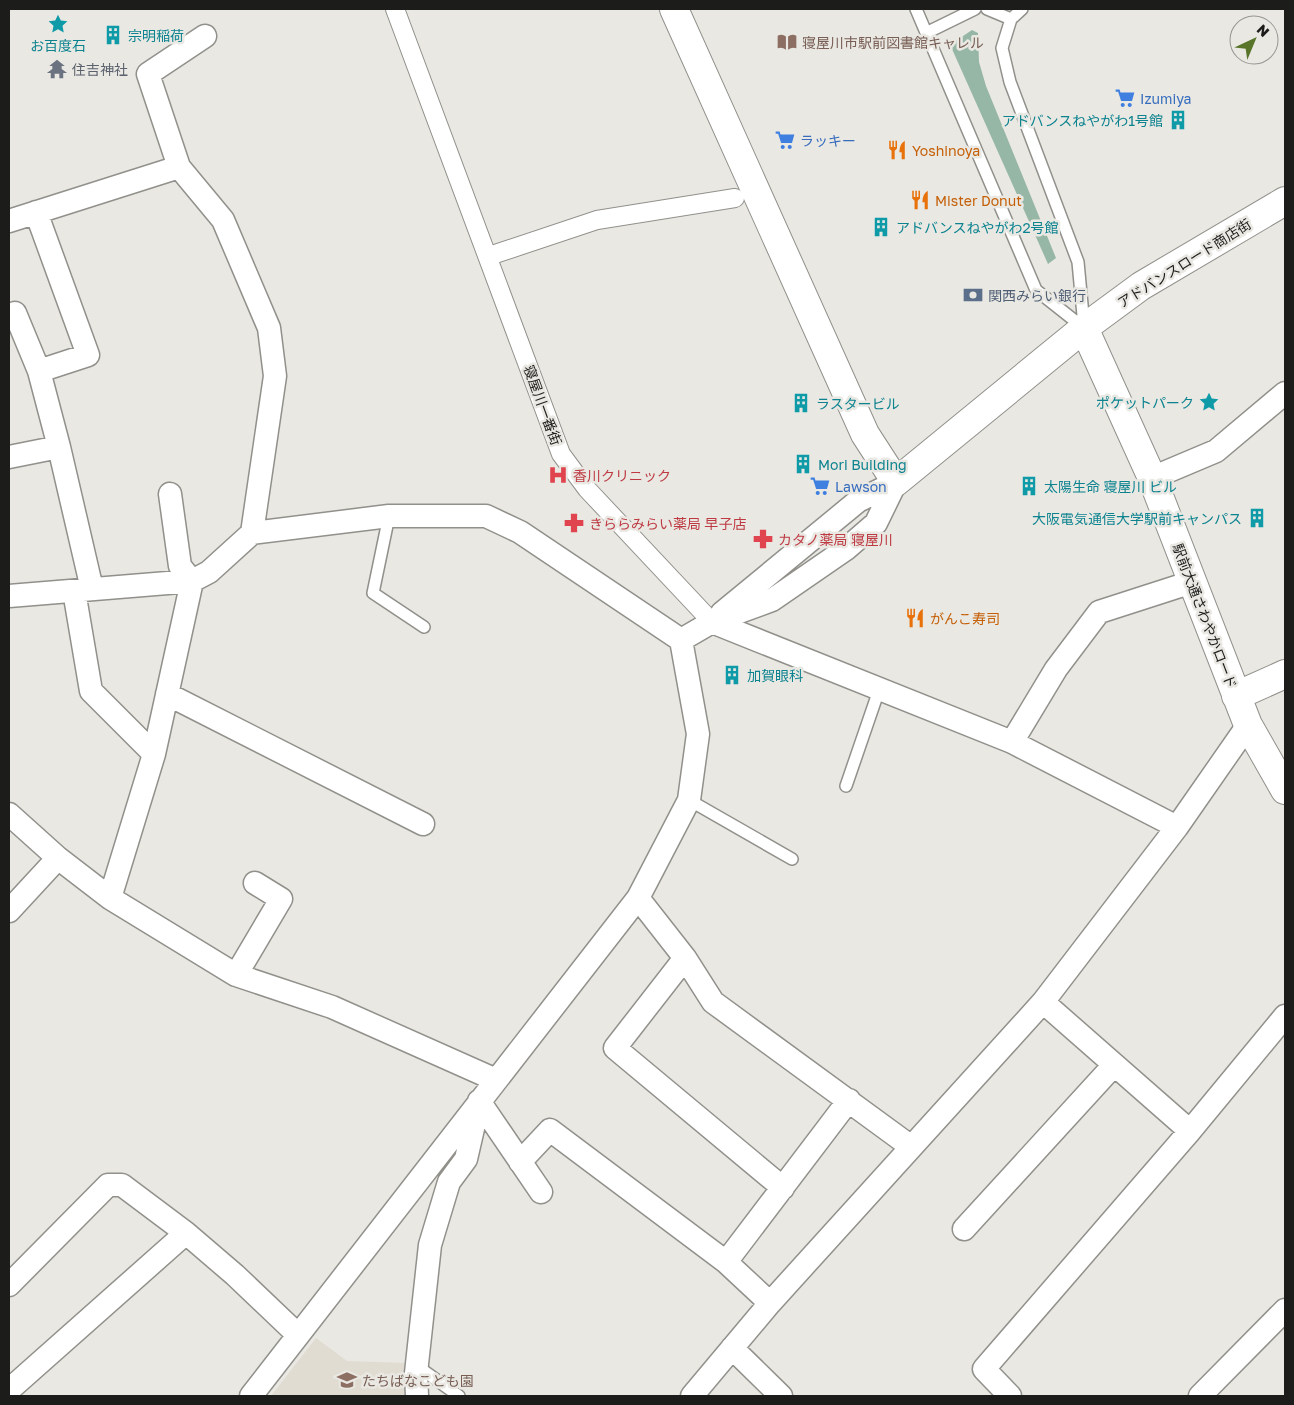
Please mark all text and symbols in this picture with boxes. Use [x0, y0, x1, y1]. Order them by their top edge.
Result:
place icon: お百度石 [47, 13, 69, 35]
north arrow [1229, 15, 1279, 65]
text: N [1254, 20, 1273, 40]
building icon: 宗明稲荷 [102, 24, 124, 46]
place label: 宗明稲荷 [128, 27, 184, 44]
library icon: 寝屋川市駅前図書館キャレル [776, 31, 798, 53]
place label: 寝屋川市駅前図書館キャレル [802, 34, 984, 51]
place label: お百度石 [30, 37, 86, 54]
temple icon: 住吉神社 [46, 58, 68, 80]
place label: 住吉神社 [72, 61, 128, 78]
supermarket icon: Izumiya [1114, 87, 1136, 109]
place label: Izumiya [1140, 90, 1191, 107]
building icon: アドバンスねやがわ1号館 [1167, 109, 1189, 131]
place label: アドバンスねやがわ1号館 [1002, 112, 1163, 129]
supermarket icon: ラッキー [774, 129, 796, 151]
place label: ラッキー [800, 132, 856, 149]
restaurant icon: Yoshinoya [886, 139, 908, 161]
place label: Yoshinoya [912, 142, 980, 159]
restaurant icon: Mister Donut [909, 189, 931, 211]
place label: Mister Donut [935, 192, 1022, 209]
street label: アドバンスロード商店街 [1114, 215, 1254, 311]
building icon: アドバンスねやがわ2号館 [870, 216, 892, 238]
place label: アドバンスねやがわ2号館 [896, 219, 1059, 236]
bank icon: 関西みらい銀行 [962, 284, 984, 306]
place label: 関西みらい銀行 [988, 287, 1086, 304]
street label: 寝屋川一番街 [521, 363, 565, 447]
place icon: ポケットパーク [1198, 391, 1220, 413]
building icon: ラスタービル [790, 392, 812, 414]
place label: ポケットパーク [1096, 394, 1194, 411]
place label: ラスタービル [816, 395, 900, 412]
building icon: Mori Building [792, 453, 814, 475]
place label: Mori Building [818, 456, 907, 473]
hospital icon: 香川クリニック [547, 464, 569, 486]
place label: 香川クリニック [573, 467, 671, 484]
supermarket icon: Lawson [809, 475, 831, 497]
building icon: 太陽生命 寝屋川 ビル [1018, 475, 1040, 497]
place label: Lawson [835, 478, 887, 495]
place label: 太陽生命 寝屋川 ビル [1044, 478, 1177, 495]
building icon: 大阪電気通信大学駅前キャンパス [1246, 507, 1268, 529]
place label: 大阪電気通信大学駅前キャンパス [1032, 510, 1242, 527]
pharmacy icon: きららみらい薬局 早子店 [563, 512, 585, 534]
place label: きららみらい薬局 早子店 [589, 515, 747, 532]
pharmacy icon: カタノ薬局 寝屋川 [752, 528, 774, 550]
place label: カタノ薬局 寝屋川 [778, 531, 893, 548]
street label: 駅前大通さわやかロード [1169, 541, 1241, 691]
restaurant icon: がんこ寿司 [904, 607, 926, 629]
place label: がんこ寿司 [930, 610, 1000, 627]
building icon: 加賀眼科 [721, 664, 743, 686]
place label: 加賀眼科 [747, 667, 803, 684]
school or university icon: たちばなこども園 [336, 1369, 358, 1391]
place label: たちばなこども園 [362, 1372, 474, 1389]

